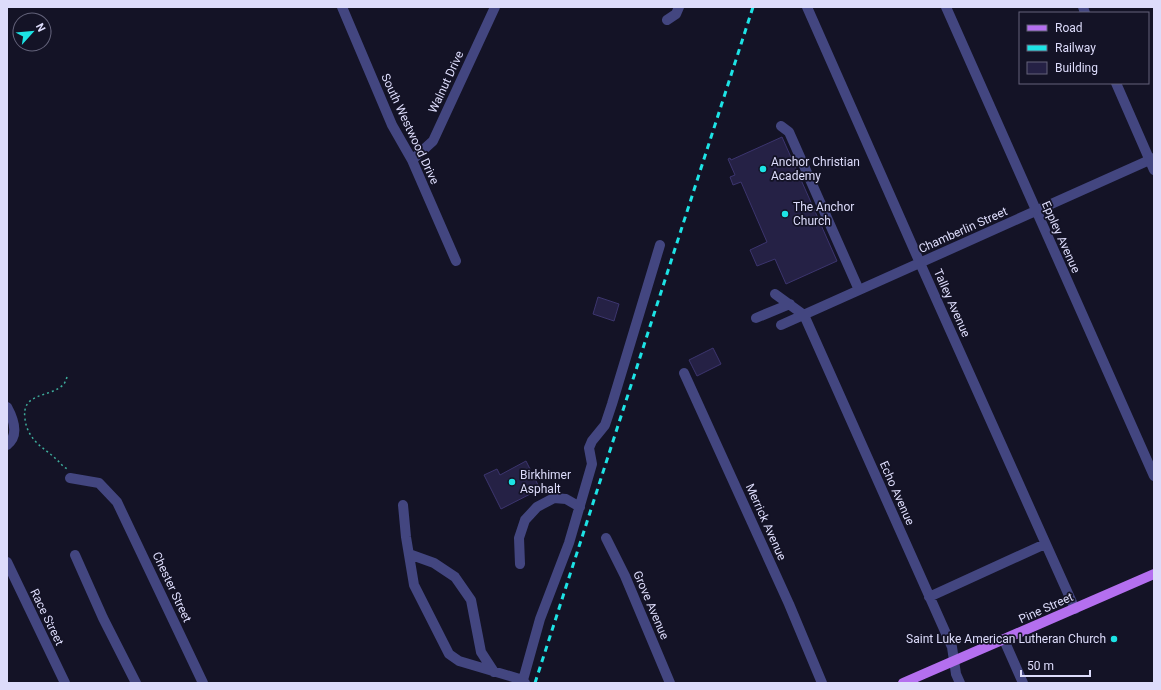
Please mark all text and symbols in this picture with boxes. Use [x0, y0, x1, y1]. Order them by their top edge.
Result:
north arrow [12, 12, 52, 52]
legend [1019, 12, 1149, 84]
text: N [33, 21, 48, 34]
text: Road [1055, 21, 1083, 35]
text: Railway [1055, 41, 1096, 55]
street label: Walnut Drive [425, 49, 467, 115]
text: Building [1055, 61, 1098, 75]
street label: South Westwood Drive [378, 71, 442, 187]
place label: Anchor Christian Academy [771, 155, 860, 183]
marker: Anchor Christian Academy [758, 164, 768, 174]
street label: Eppley Avenue [1039, 199, 1083, 275]
place label: The Anchor Church [793, 200, 854, 228]
street label: Chamberlin Street [916, 204, 1010, 256]
marker: The Anchor Church [780, 209, 790, 219]
street label: Talley Avenue [931, 267, 973, 339]
street label: Echo Avenue [877, 459, 917, 527]
place label: Birkhimer Asphalt [520, 468, 571, 496]
marker: Birkhimer Asphalt [507, 477, 517, 487]
street label: Merrick Avenue [743, 481, 789, 563]
street label: Chester Street [150, 550, 194, 624]
street label: Grove Avenue [630, 569, 672, 641]
street label: Race Street [27, 586, 67, 648]
street label: Pine Street [1017, 590, 1075, 626]
place label: Saint Luke American Lutheran Church [906, 632, 1106, 646]
marker: Saint Luke American Lutheran Church [1109, 634, 1119, 644]
scale bar [1021, 652, 1090, 678]
text: 50 m [1027, 659, 1054, 673]

